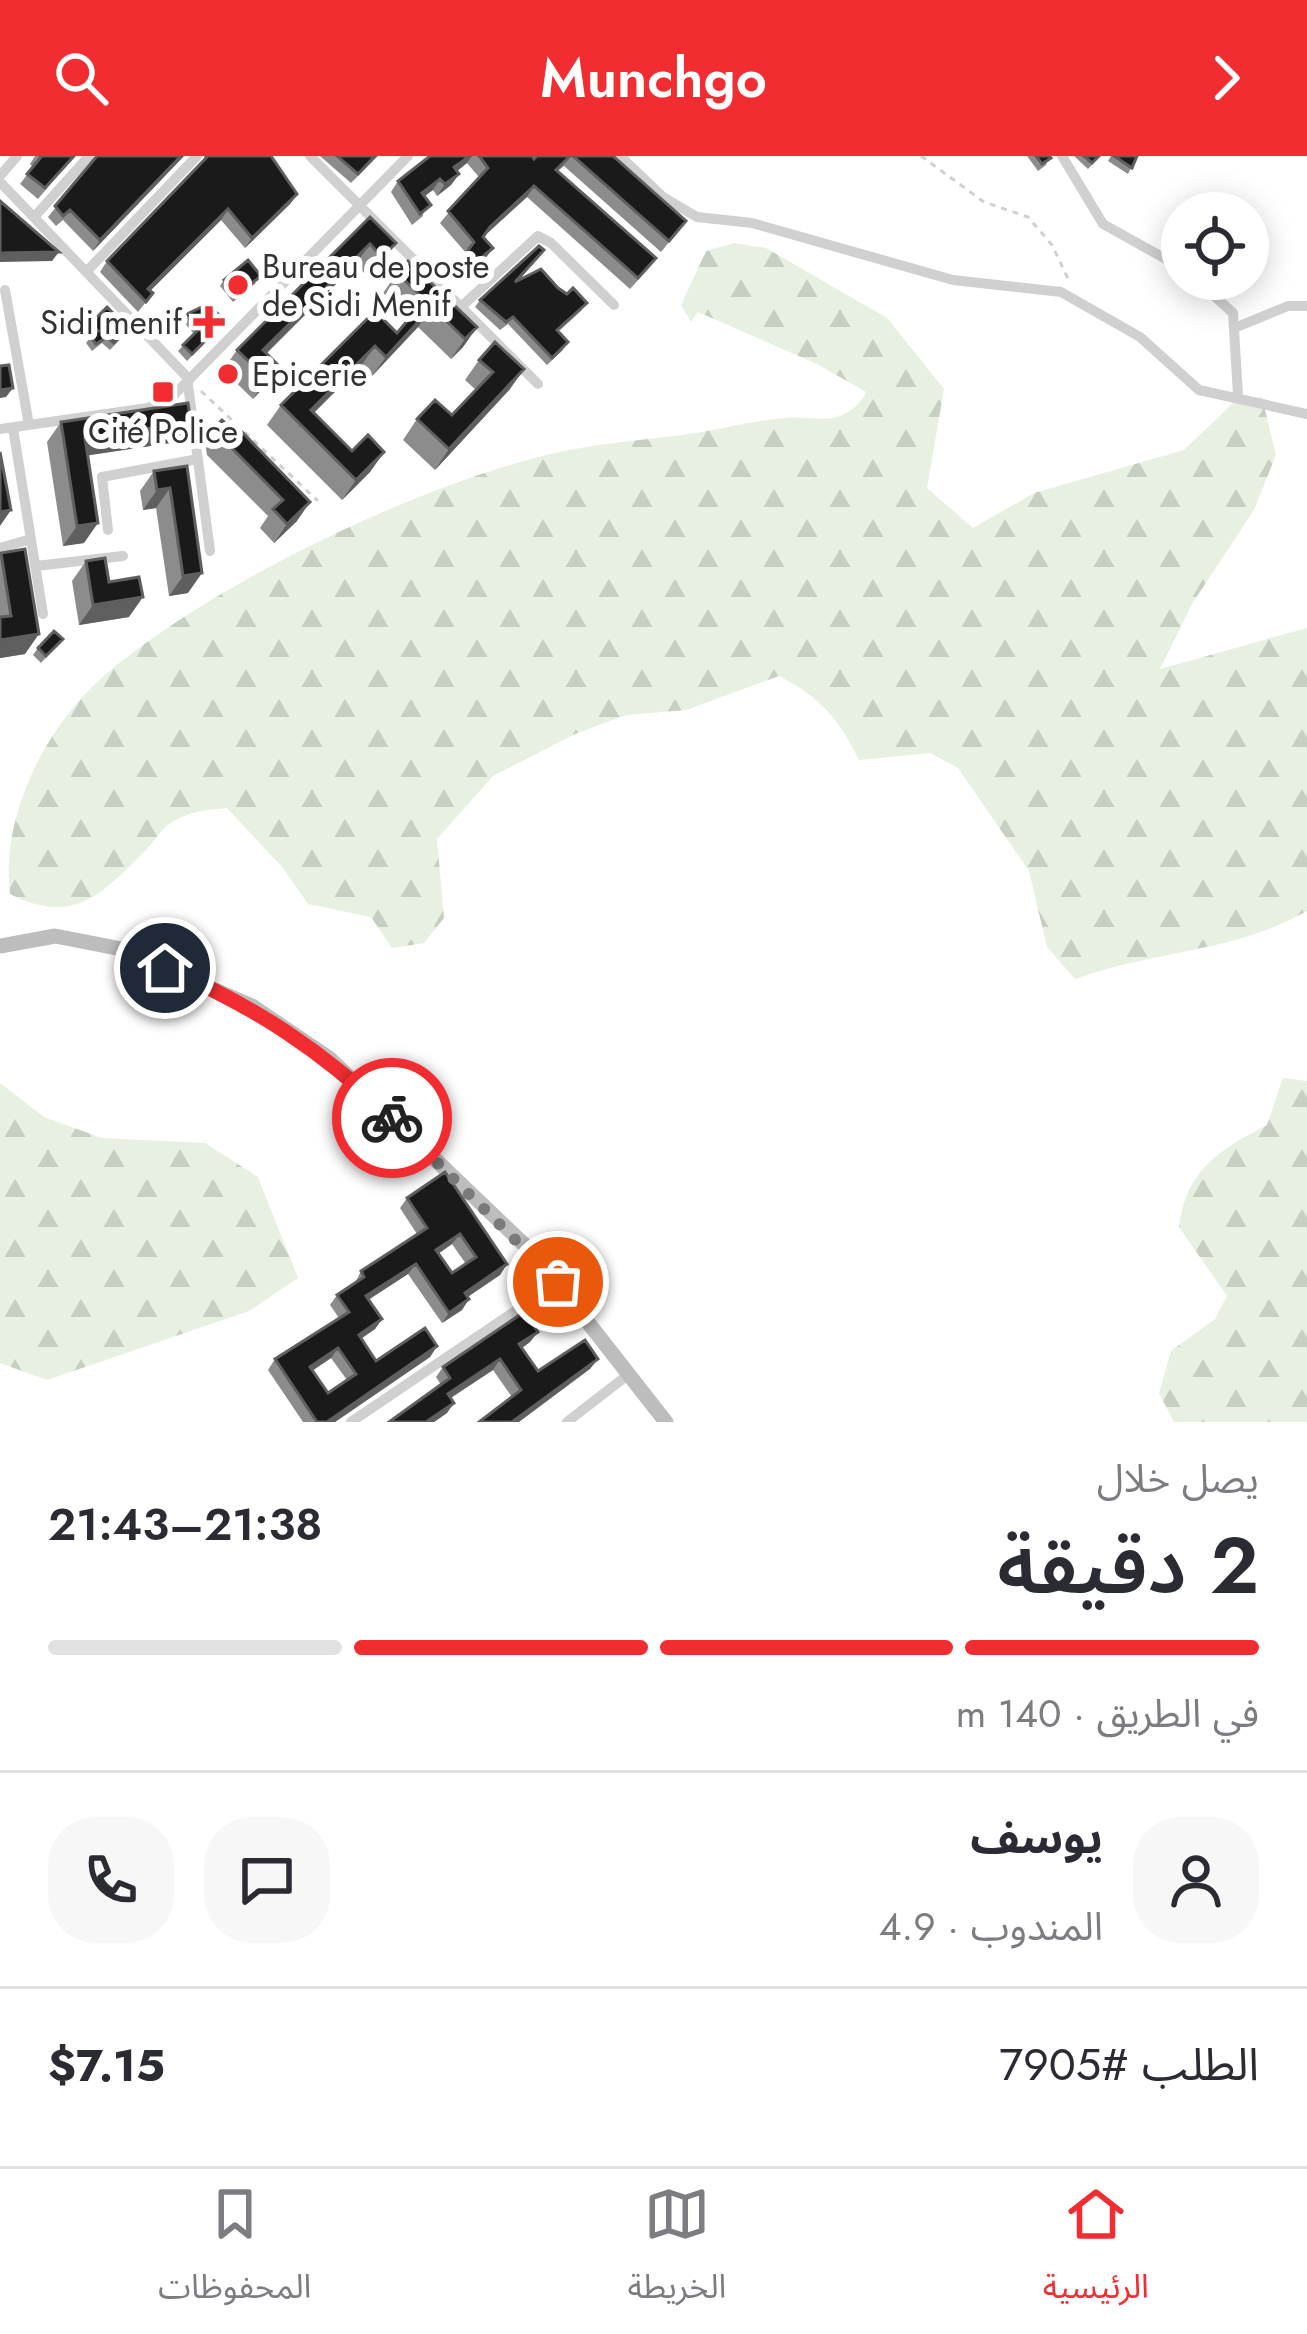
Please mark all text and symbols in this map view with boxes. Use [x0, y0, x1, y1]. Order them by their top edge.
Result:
text: Munchgo [540, 39, 767, 117]
icon: search [48, 45, 114, 111]
icon: forward [1193, 45, 1259, 111]
map controls [1161, 192, 1269, 300]
button: locate [1161, 192, 1269, 300]
place label: Bureau de poste de Sidi Menif [262, 243, 489, 328]
marker: Bureau de poste de Sidi Menif [225, 272, 251, 298]
place label: Sidi menif [40, 299, 184, 346]
marker: Sidi menif [193, 306, 225, 338]
place label: Epicerie [252, 351, 367, 398]
marker: Epicerie [215, 361, 241, 387]
marker: Cité Police [150, 379, 176, 405]
place label: Cité Police [88, 408, 238, 455]
pin [114, 917, 216, 1019]
icon: home [132, 935, 198, 1001]
courier [332, 1058, 452, 1178]
icon: bike [359, 1085, 425, 1151]
pin [507, 1231, 609, 1333]
icon: bag [525, 1249, 591, 1315]
text: يصل خلال [1097, 1450, 1259, 1507]
text: 21:38–21:43 [48, 1492, 322, 1557]
text: 2 دقيقة [997, 1510, 1259, 1622]
text: في الطريق · 140 m [956, 1685, 1259, 1742]
text: يوسف [970, 1805, 1103, 1870]
button: phone [48, 1817, 174, 1943]
button: chat [204, 1817, 330, 1943]
button: person [1133, 1817, 1259, 1943]
text: المندوب · 4.9 [879, 1898, 1103, 1955]
text: الطلب #7905 [999, 2032, 1259, 2097]
text: $7.15 [48, 2033, 165, 2098]
tab: المحفوظات [158, 2181, 311, 2322]
tab: الخريطة [628, 2181, 726, 2322]
tab: الرئيسية [1043, 2181, 1149, 2322]

